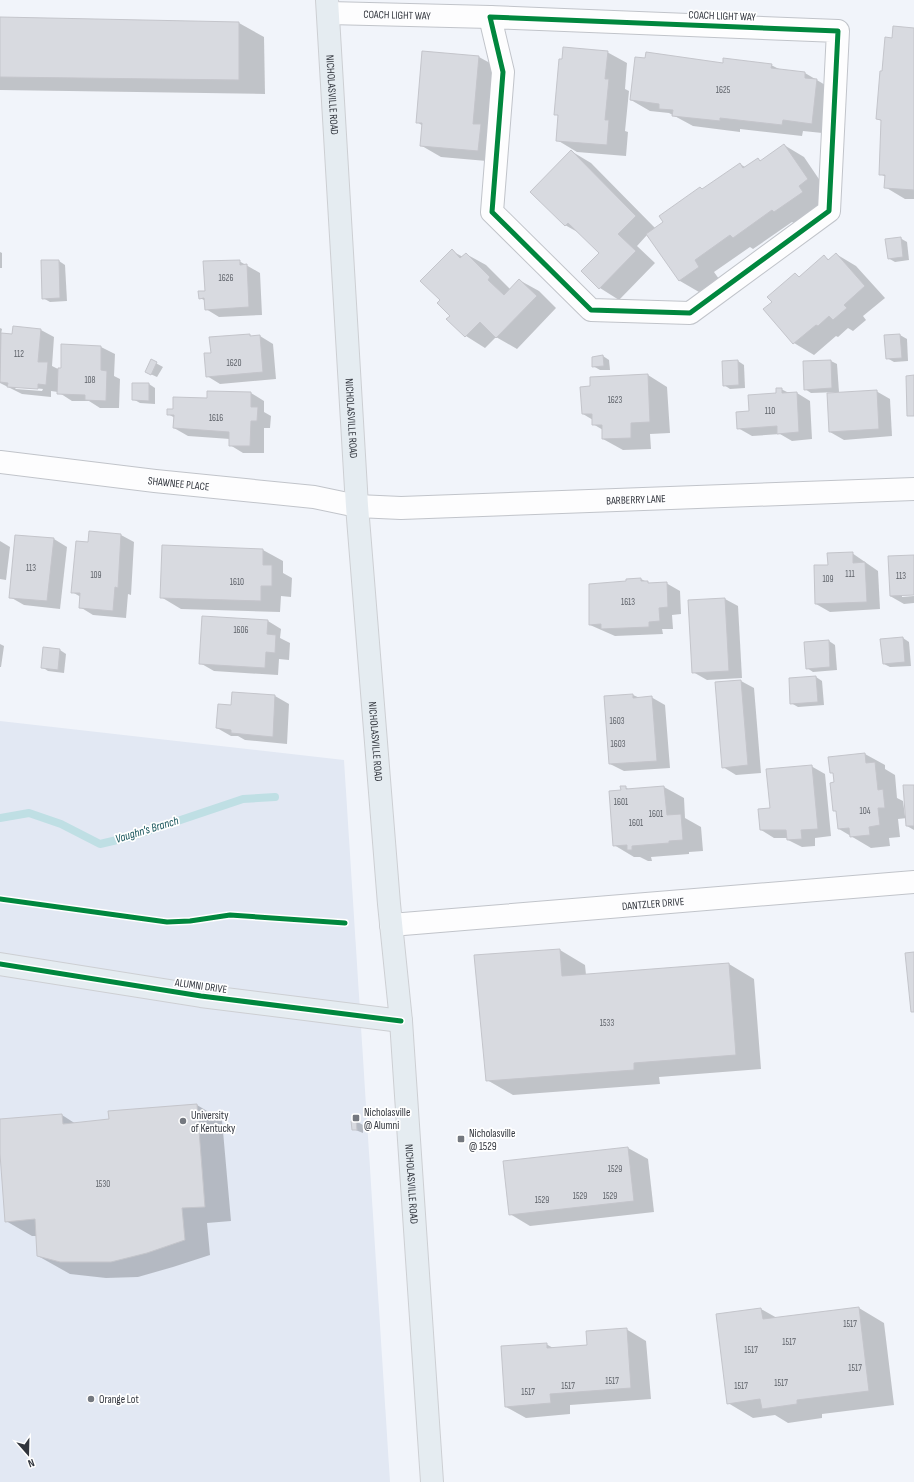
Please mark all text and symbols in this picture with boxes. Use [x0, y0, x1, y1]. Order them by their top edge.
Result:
street label: COACH LIGHT WAY [363, 7, 431, 22]
street label: COACH LIGHT WAY [688, 8, 756, 24]
street label: NICHOLASVILLE ROAD [324, 55, 341, 135]
house number: 1625 [716, 85, 731, 96]
house number: 1626 [219, 273, 233, 284]
house number: 112 [14, 349, 24, 360]
house number: 1620 [227, 358, 241, 369]
house number: 108 [84, 375, 96, 386]
street label: NICHOLASVILLE ROAD [343, 378, 361, 459]
house number: 1623 [608, 395, 623, 406]
house number: 110 [765, 406, 775, 417]
house number: 1616 [209, 413, 223, 424]
street label: SHAWNEE PLACE [147, 474, 210, 493]
street label: BARBERRY LANE [606, 492, 666, 507]
house number: 113 [26, 563, 36, 574]
house number: 111 [845, 569, 856, 580]
house number: 109 [90, 570, 102, 581]
house number: 113 [896, 571, 906, 582]
house number: 109 [822, 574, 834, 585]
house number: 1610 [230, 577, 244, 588]
house number: 1613 [621, 597, 635, 608]
house number: 1606 [233, 625, 249, 636]
street label: NICHOLASVILLE ROAD [366, 701, 386, 782]
house number: 1603 [610, 716, 625, 727]
house number: 1603 [611, 739, 626, 750]
house number: 1601 [614, 797, 629, 808]
house number: 104 [860, 806, 871, 817]
house number: 1601 [649, 809, 664, 820]
water label: Vaughn's Branch [114, 813, 180, 847]
house number: 1601 [629, 818, 644, 829]
street label: DANTZLER DRIVE [621, 894, 685, 912]
street label: ALUMNI DRIVE [173, 976, 228, 996]
house number: 1533 [600, 1018, 614, 1029]
place label: Nicholasville @ Alumni [364, 1106, 410, 1132]
place label: University of Kentucky [191, 1109, 236, 1135]
marker: Nicholasville @ Alumni [351, 1113, 361, 1123]
marker: University of Kentucky [178, 1116, 188, 1126]
place label: Nicholasville @ 1529 [469, 1127, 515, 1153]
marker: Nicholasville @ 1529 [456, 1134, 466, 1144]
street label: NICHOLASVILLE ROAD [403, 1143, 421, 1224]
house number: 1529 [608, 1164, 622, 1175]
house number: 1530 [96, 1179, 110, 1190]
house number: 1529 [573, 1191, 587, 1202]
house number: 1529 [603, 1191, 617, 1202]
house number: 1529 [535, 1195, 549, 1206]
house number: 1517 [843, 1319, 857, 1330]
house number: 1517 [782, 1337, 796, 1348]
house number: 1517 [744, 1345, 758, 1356]
house number: 1517 [848, 1363, 862, 1374]
house number: 1517 [605, 1376, 619, 1387]
house number: 1517 [774, 1378, 788, 1389]
house number: 1517 [561, 1381, 575, 1392]
house number: 1517 [734, 1381, 748, 1392]
house number: 1517 [521, 1387, 535, 1398]
place label: Orange Lot [99, 1393, 139, 1406]
marker: Orange Lot [86, 1394, 96, 1404]
north arrow [8, 1434, 48, 1474]
text: N [26, 1456, 36, 1470]

